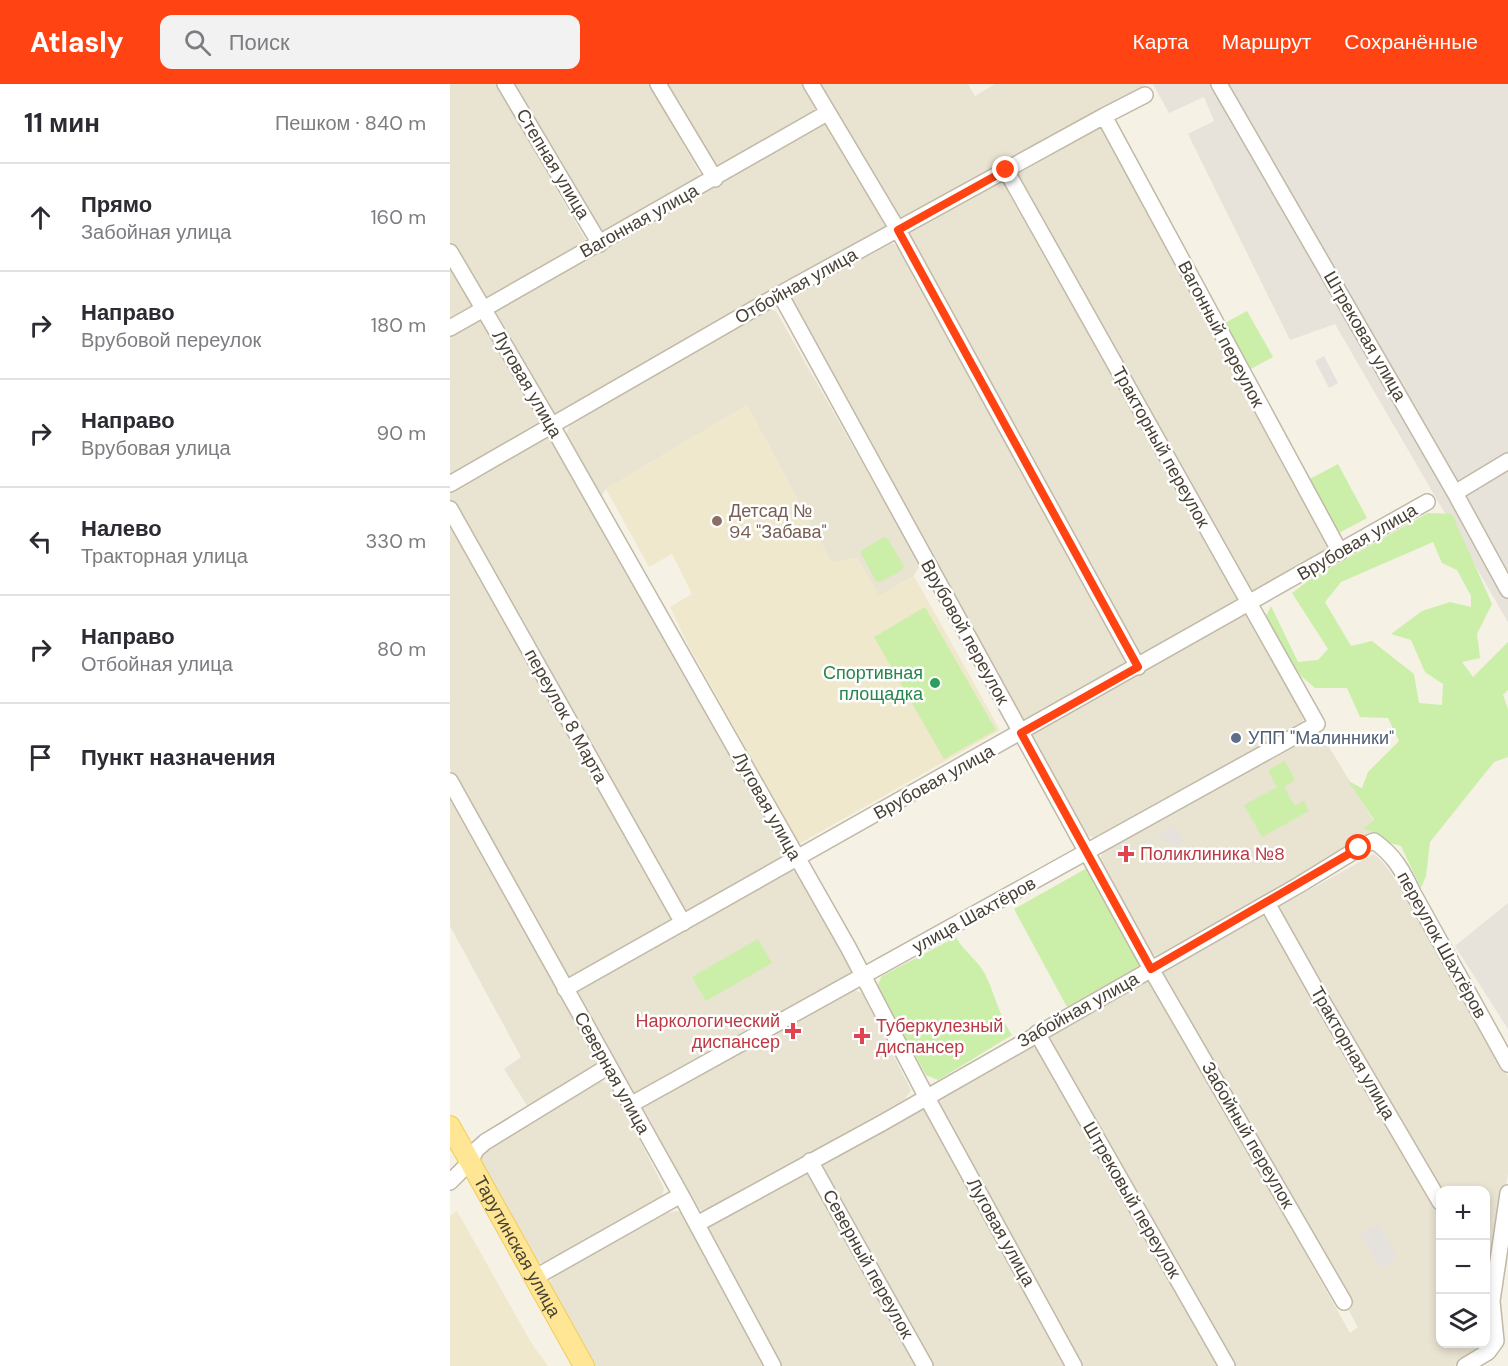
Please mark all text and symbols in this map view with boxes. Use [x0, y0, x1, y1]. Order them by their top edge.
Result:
search box [160, 15, 580, 69]
text: Atlasly [30, 24, 124, 61]
icon: search [181, 26, 214, 59]
text: Поиск [229, 28, 290, 57]
text: Карта [1133, 28, 1189, 56]
text: Маршрут [1222, 28, 1311, 56]
text: Сохранённые [1344, 28, 1478, 56]
street label: Степная улица [511, 104, 596, 224]
text: 11 мин [24, 106, 100, 140]
text: Пешком · 840 m [275, 110, 426, 136]
route end [992, 156, 1018, 182]
street label: Вагонная улица [575, 178, 703, 264]
text: Прямо [81, 190, 152, 219]
icon: ahead [24, 201, 57, 234]
text: 160 m [370, 204, 426, 230]
text: Забойная улица [81, 219, 231, 245]
street label: Отбойная улица [730, 242, 862, 330]
street label: Вагонный переулок [1172, 257, 1270, 412]
street label: Штрековая улица [1318, 267, 1412, 406]
text: Направо [81, 298, 175, 327]
icon: right [24, 309, 57, 342]
text: 180 m [371, 312, 426, 338]
street label: Луговая улица [486, 326, 568, 443]
text: Врубовой переулок [81, 327, 261, 353]
street label: Тракторный переулок [1107, 362, 1215, 532]
text: Направо [81, 406, 175, 435]
icon: right [24, 417, 57, 450]
text: 90 m [377, 420, 426, 446]
text: Врубовая улица [81, 435, 231, 461]
street label: Врубовая улица [1293, 497, 1422, 586]
place label: Детсад № 94 "Забава" [729, 499, 827, 544]
text: Налево [81, 514, 162, 543]
marker: Детсад № 94 "Забава" [710, 514, 724, 528]
icon: left [24, 525, 57, 558]
text: 330 m [366, 528, 426, 554]
text: Тракторная улица [81, 543, 248, 569]
street label: Врубовой переулок [915, 555, 1015, 709]
text: Направо [81, 622, 175, 651]
icon: right [24, 633, 57, 666]
text: 80 m [377, 636, 426, 662]
street label: переулок 8 Марта [519, 645, 613, 788]
text: Отбойная улица [81, 651, 233, 677]
place label: Спортивная площадка [823, 661, 924, 706]
marker: Спортивная площадка [928, 676, 942, 690]
place label: УПП "Малинники" [1248, 726, 1394, 750]
marker: УПП "Малинники" [1229, 731, 1243, 745]
street label: Врубовая улица [869, 738, 1000, 825]
icon: arrive [24, 741, 57, 774]
text: Пункт назначения [81, 743, 276, 772]
street label: Луговая улица [727, 747, 807, 865]
route start [1345, 834, 1371, 860]
place label: Поликлиника №8 [1140, 842, 1285, 866]
marker: Поликлиника №8 [1117, 845, 1135, 863]
street label: переулок Шахтёров [1392, 867, 1492, 1023]
street label: улица Шахтёров [908, 871, 1040, 959]
street label: Забойная улица [1013, 966, 1144, 1053]
street label: Тракторная улица [1305, 982, 1401, 1125]
street label: Северная улица [568, 1008, 656, 1139]
place label: Наркологический диспансер [636, 1009, 780, 1054]
place label: Туберкулезный диспансер [876, 1014, 1003, 1059]
marker: Наркологический диспансер [784, 1022, 802, 1040]
marker: Туберкулезный диспансер [853, 1027, 871, 1045]
street label: Забойный переулок [1196, 1057, 1300, 1213]
street label: Штрековый переулок [1077, 1117, 1187, 1283]
street label: Тарутинская улица [468, 1171, 567, 1322]
street label: Луговая улица [961, 1173, 1041, 1291]
street label: Северный переулок [817, 1185, 919, 1343]
map controls [1436, 1186, 1490, 1348]
button: + [1436, 1186, 1490, 1240]
button: − [1436, 1240, 1490, 1294]
button: layers [1436, 1294, 1490, 1348]

